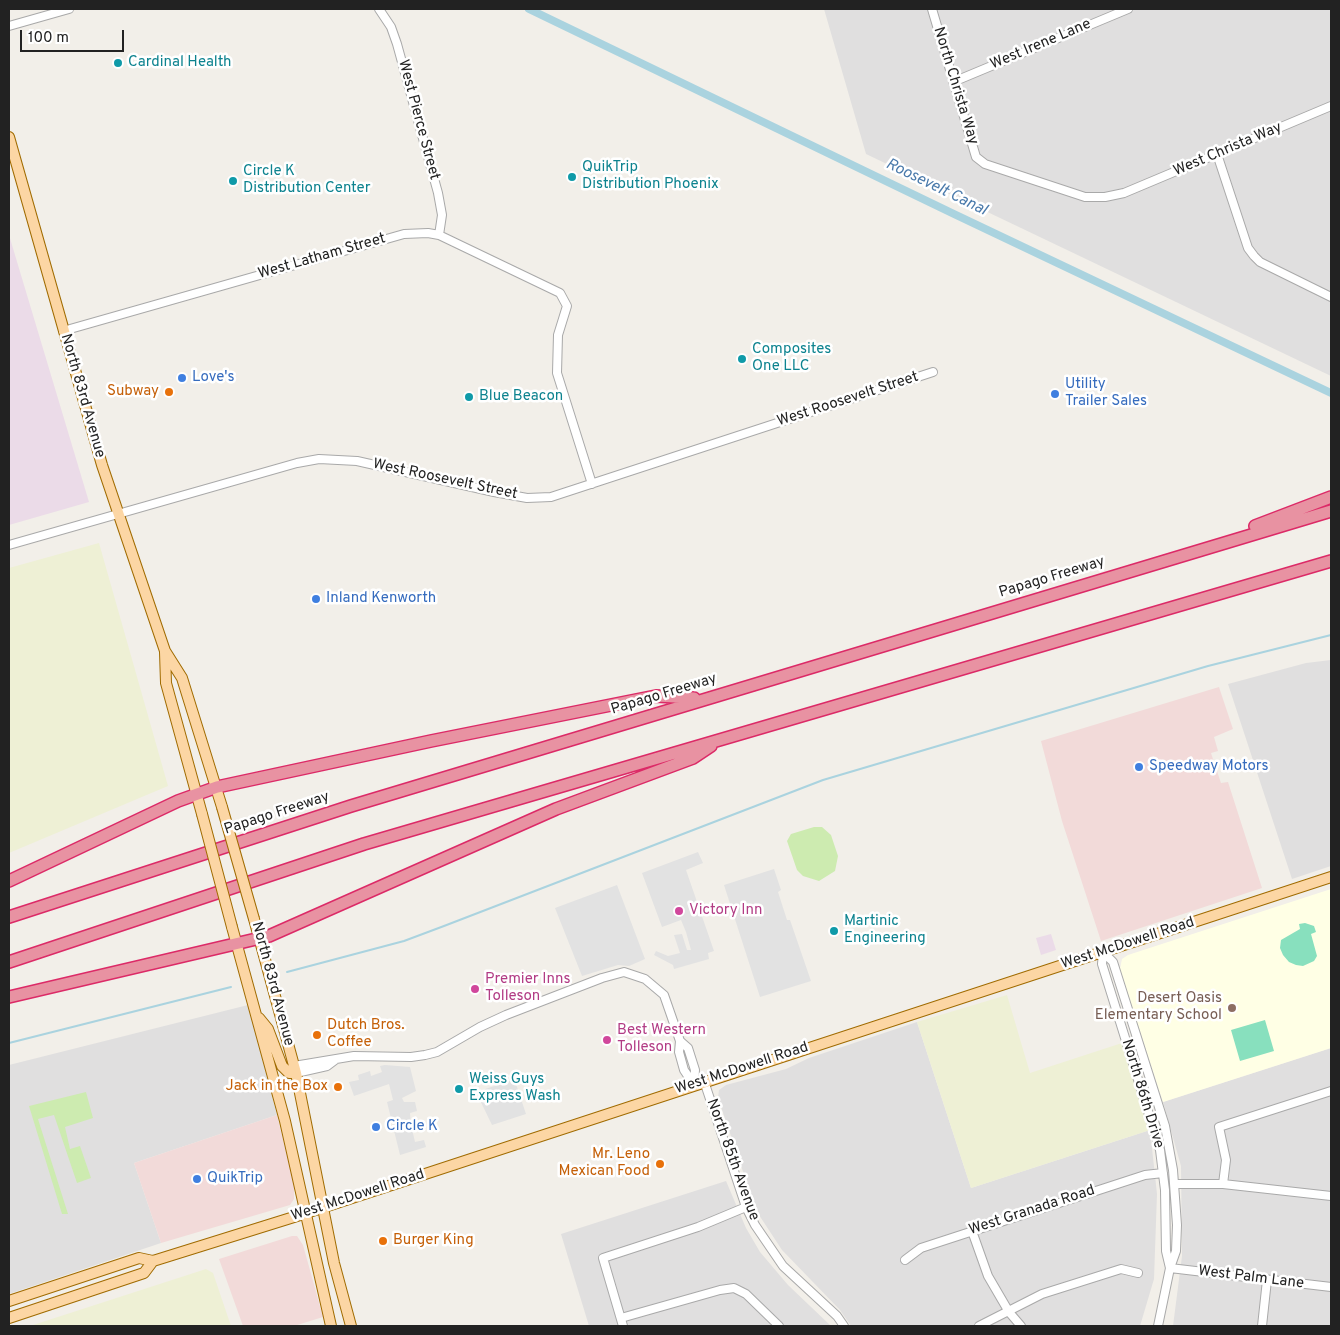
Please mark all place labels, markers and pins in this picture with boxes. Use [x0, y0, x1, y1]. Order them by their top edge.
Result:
place label: Cardinal Health [128, 54, 232, 72]
marker: Cardinal Health [112, 57, 124, 69]
place label: QuikTrip Distribution Phoenix [582, 159, 719, 194]
place label: Circle K Distribution Center [243, 163, 371, 198]
marker: QuikTrip Distribution Phoenix [566, 171, 578, 183]
marker: Circle K Distribution Center [227, 175, 239, 187]
place label: Composites One LLC [752, 341, 831, 376]
marker: Composites One LLC [736, 353, 748, 365]
place label: Love's [192, 369, 235, 387]
marker: Love's [176, 372, 188, 384]
place label: Utility Trailer Sales [1065, 376, 1147, 411]
place label: Subway [107, 383, 159, 401]
marker: Subway [163, 386, 175, 398]
place label: Blue Beacon [479, 388, 563, 406]
marker: Utility Trailer Sales [1049, 388, 1061, 400]
marker: Blue Beacon [463, 391, 475, 403]
place label: Inland Kenworth [326, 590, 436, 608]
marker: Inland Kenworth [310, 593, 322, 605]
place label: Speedway Motors [1149, 758, 1269, 776]
marker: Speedway Motors [1133, 761, 1145, 773]
place label: Victory Inn [689, 902, 762, 920]
marker: Victory Inn [673, 905, 685, 917]
place label: Martinic Engineering [844, 913, 926, 948]
marker: Martinic Engineering [828, 925, 840, 937]
place label: Premier Inns Tolleson [485, 971, 571, 1006]
marker: Premier Inns Tolleson [469, 983, 481, 995]
place label: Desert Oasis Elementary School [1095, 990, 1222, 1025]
marker: Desert Oasis Elementary School [1226, 1002, 1238, 1014]
place label: Dutch Bros. Coffee [327, 1017, 405, 1052]
place label: Best Western Tolleson [617, 1022, 706, 1057]
marker: Dutch Bros. Coffee [311, 1029, 323, 1041]
marker: Best Western Tolleson [601, 1034, 613, 1046]
place label: Weiss Guys Express Wash [469, 1071, 561, 1106]
place label: Jack in the Box [226, 1078, 328, 1096]
marker: Jack in the Box [332, 1081, 344, 1093]
marker: Weiss Guys Express Wash [453, 1083, 465, 1095]
place label: Circle K [386, 1118, 438, 1136]
marker: Circle K [370, 1121, 382, 1133]
place label: Mr. Leno Mexican Food [558, 1146, 650, 1181]
marker: Mr. Leno Mexican Food [654, 1158, 666, 1170]
place label: QuikTrip [207, 1170, 263, 1188]
marker: QuikTrip [191, 1173, 203, 1185]
place label: Burger King [393, 1232, 474, 1250]
marker: Burger King [377, 1235, 389, 1247]

